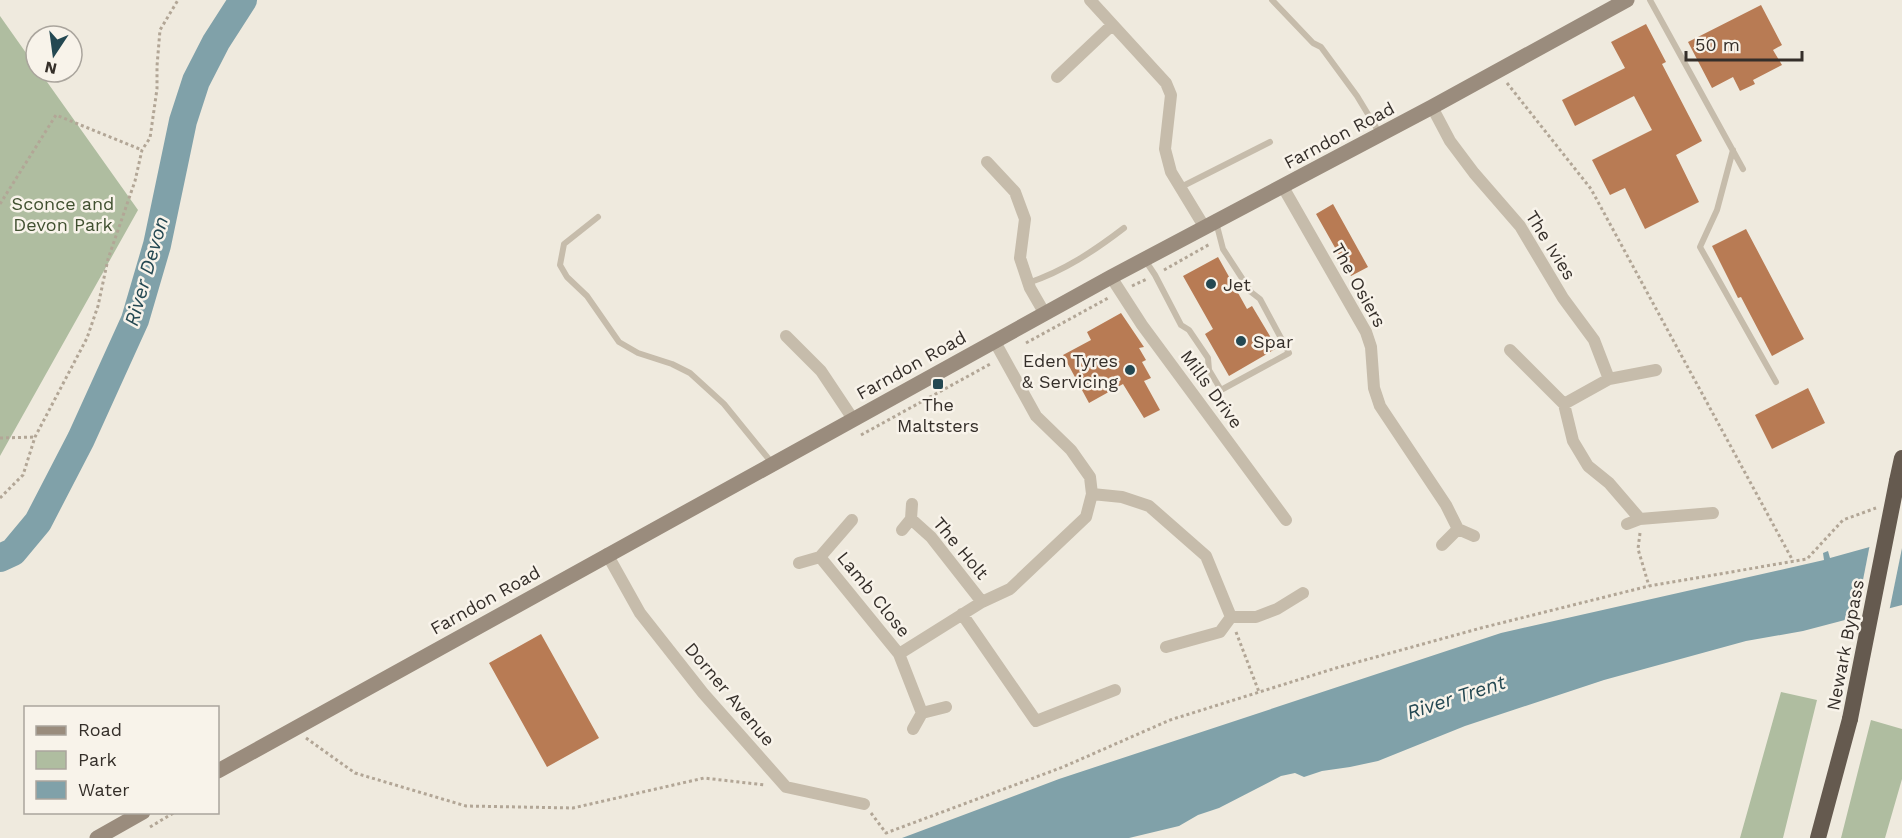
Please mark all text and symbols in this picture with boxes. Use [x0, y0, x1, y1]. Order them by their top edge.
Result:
north arrow [24, 24, 84, 84]
scale bar [1686, 24, 1802, 62]
text: 50 m [1695, 34, 1740, 55]
text: N [43, 58, 59, 79]
street label: Farndon Road [1280, 97, 1398, 173]
park label: Sconce and Devon Park [12, 193, 114, 235]
street label: The Ivies [1522, 207, 1580, 283]
water label: River Devon [119, 213, 173, 329]
street label: The Osiers [1327, 239, 1391, 331]
place label: Jet [1223, 274, 1251, 295]
marker: Jet [1204, 277, 1218, 291]
street label: Farndon Road [853, 326, 969, 404]
place label: Spar [1253, 331, 1293, 352]
marker: Spar [1234, 334, 1248, 348]
street label: Mills Drive [1177, 346, 1247, 432]
place label: Eden Tyres & Servicing [1022, 350, 1118, 392]
marker: Eden Tyres & Servicing [1123, 363, 1137, 377]
marker: The Maltsters [931, 377, 945, 391]
place label: The Maltsters [897, 394, 979, 436]
street label: The Holt [929, 513, 993, 584]
street label: Lamb Close [833, 547, 915, 641]
street label: Farndon Road [427, 561, 543, 639]
street label: Newark Bypass [1822, 578, 1868, 712]
street label: Dorner Avenue [681, 638, 779, 750]
water label: River Trent [1404, 669, 1509, 724]
legend [24, 706, 219, 814]
text: Road [78, 719, 122, 740]
text: Park [78, 749, 117, 770]
text: Water [78, 779, 130, 800]

